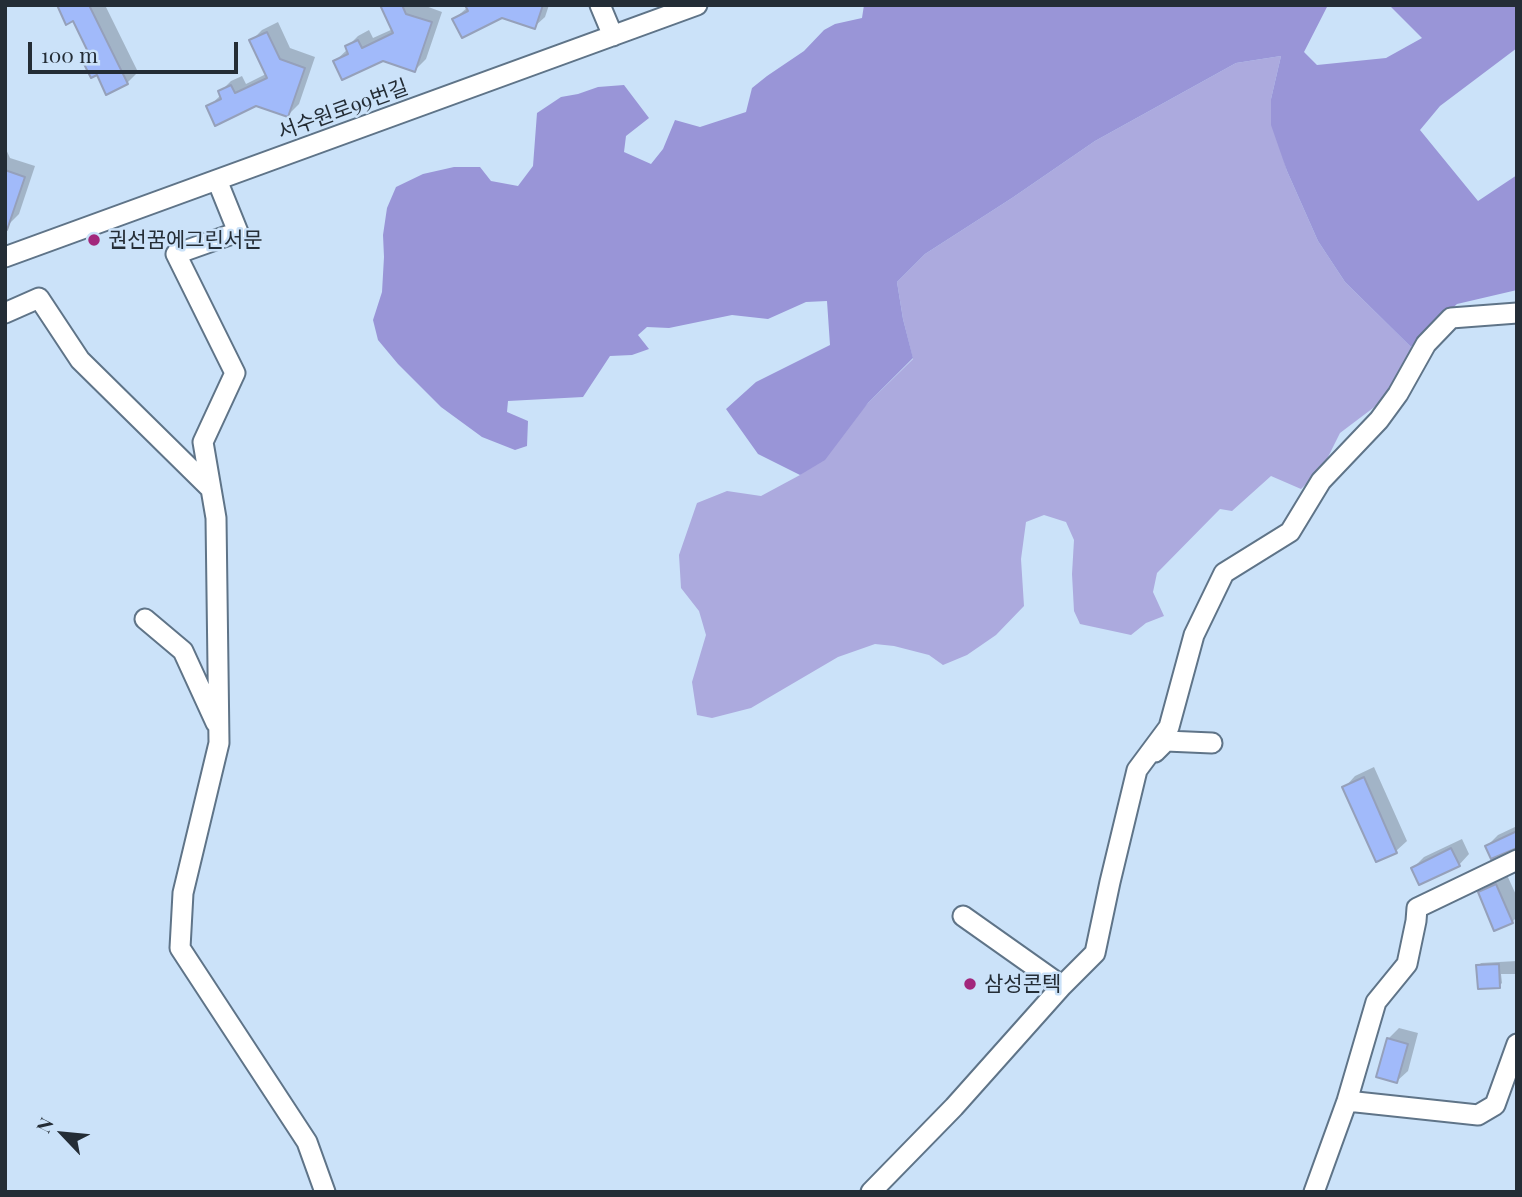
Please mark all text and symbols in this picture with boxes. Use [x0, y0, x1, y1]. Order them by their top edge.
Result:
scale bar [32, 28, 242, 72]
text: 100 m [41, 40, 98, 68]
street label: 서수원로99번길 [274, 75, 412, 145]
place label: 권선꿈에그린서문 [108, 227, 263, 253]
marker: 권선꿈에그린서문 [86, 232, 102, 248]
place label: 삼성콘텍 [984, 971, 1061, 997]
marker: 삼성콘텍 [962, 976, 978, 992]
north arrow [28, 1099, 98, 1169]
text: N [29, 1113, 59, 1137]

